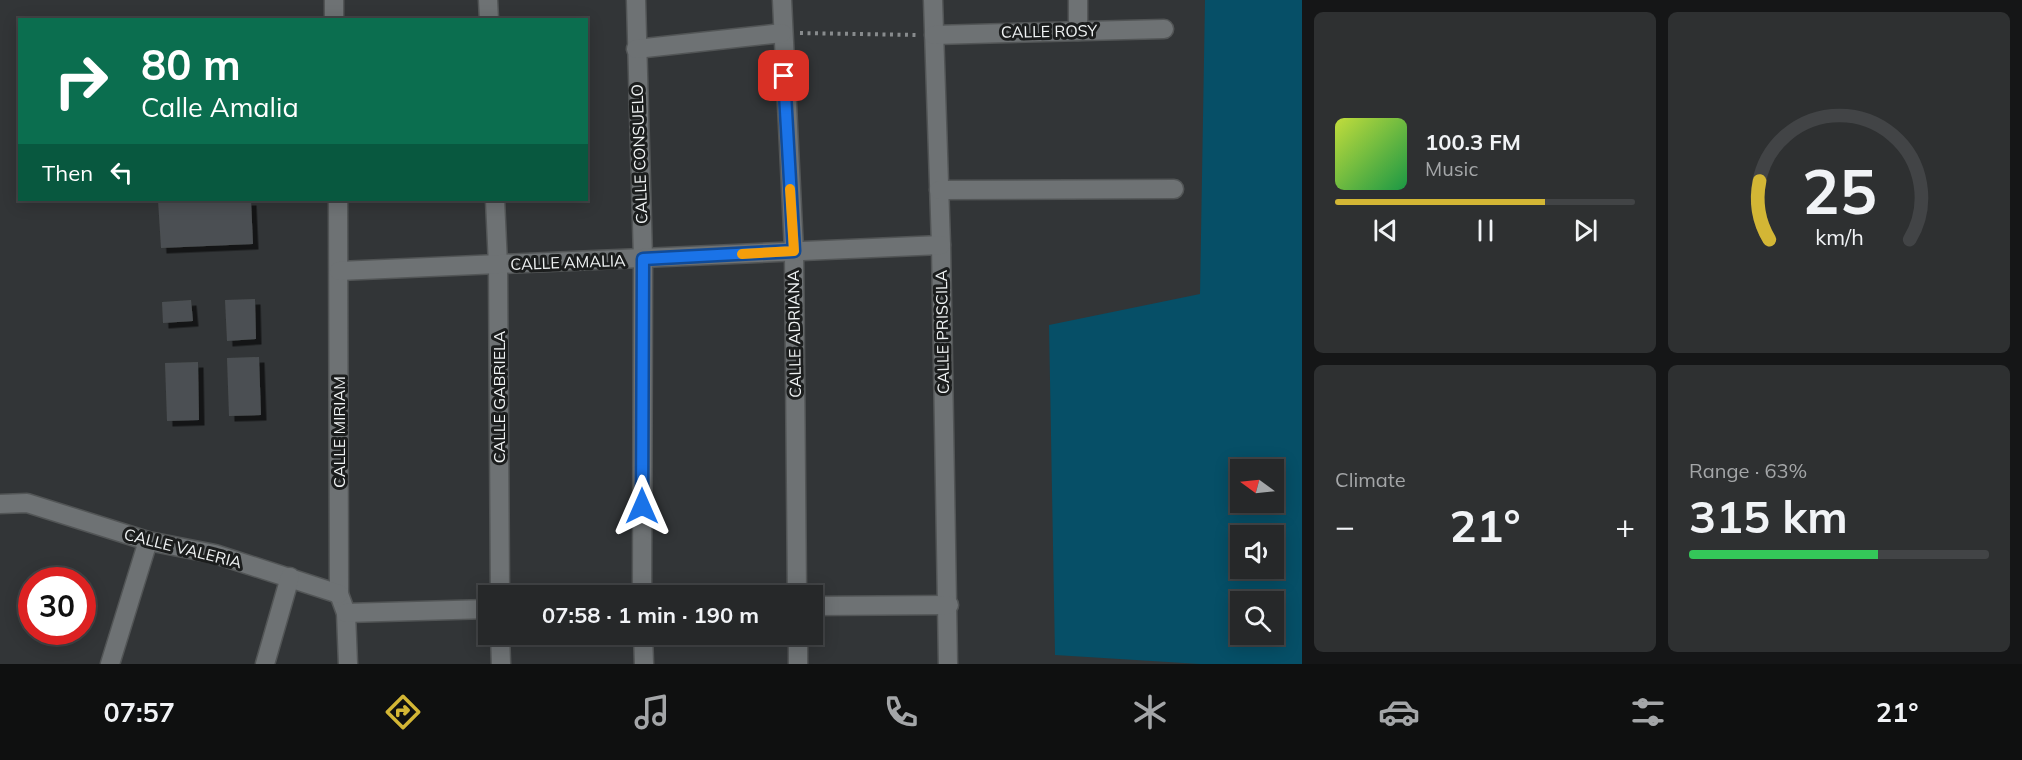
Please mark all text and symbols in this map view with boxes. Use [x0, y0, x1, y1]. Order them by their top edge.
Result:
street label: CALLE ROSY [1001, 20, 1098, 42]
text: 80 m [141, 38, 241, 91]
icon: right [42, 42, 120, 120]
pin [758, 50, 809, 101]
icon: arrive [767, 59, 800, 92]
street label: CALLE CONSUELO [627, 84, 651, 224]
text: Calle Amalia [141, 90, 299, 124]
text: 100.3 FM [1425, 128, 1521, 156]
text: 25 [1802, 151, 1876, 230]
icon: left [105, 156, 138, 189]
text: Music [1425, 156, 1478, 181]
text: Then [42, 159, 93, 187]
icon: previous [1369, 214, 1402, 247]
icon: pause [1469, 214, 1502, 247]
icon: next [1569, 214, 1602, 247]
text: km/h [1815, 223, 1863, 250]
street label: CALLE AMALIA [510, 250, 626, 274]
street label: CALLE PRISCILA [931, 269, 953, 394]
street label: CALLE ADRIANA [783, 270, 805, 398]
street label: CALLE GABRIELA [489, 330, 509, 463]
street label: CALLE MIRIAM [329, 376, 349, 488]
text: Range · 63% [1689, 458, 1807, 483]
north arrow [1230, 459, 1284, 513]
map controls [1230, 459, 1284, 645]
text: Climate [1335, 467, 1406, 492]
position arrow [610, 474, 674, 538]
text: 315 km [1689, 488, 1848, 544]
text: 21° [1449, 497, 1521, 553]
text: − [1335, 505, 1355, 546]
text: + [1615, 505, 1635, 546]
street label: CALLE VALERIA [122, 524, 244, 572]
button: sound [1230, 525, 1284, 579]
speed limit sign: 30 [18, 567, 96, 645]
button: search [1230, 591, 1284, 645]
text: 07:58 · 1 min · 190 m [542, 601, 759, 629]
icon: directions [382, 691, 424, 733]
icon: music [631, 691, 673, 733]
icon: phone [880, 691, 922, 733]
icon: climate [1129, 691, 1171, 733]
icon: car [1378, 691, 1420, 733]
icon: filters [1627, 691, 1669, 733]
text: 07:57 [103, 695, 175, 729]
text: 21° [1876, 695, 1918, 729]

